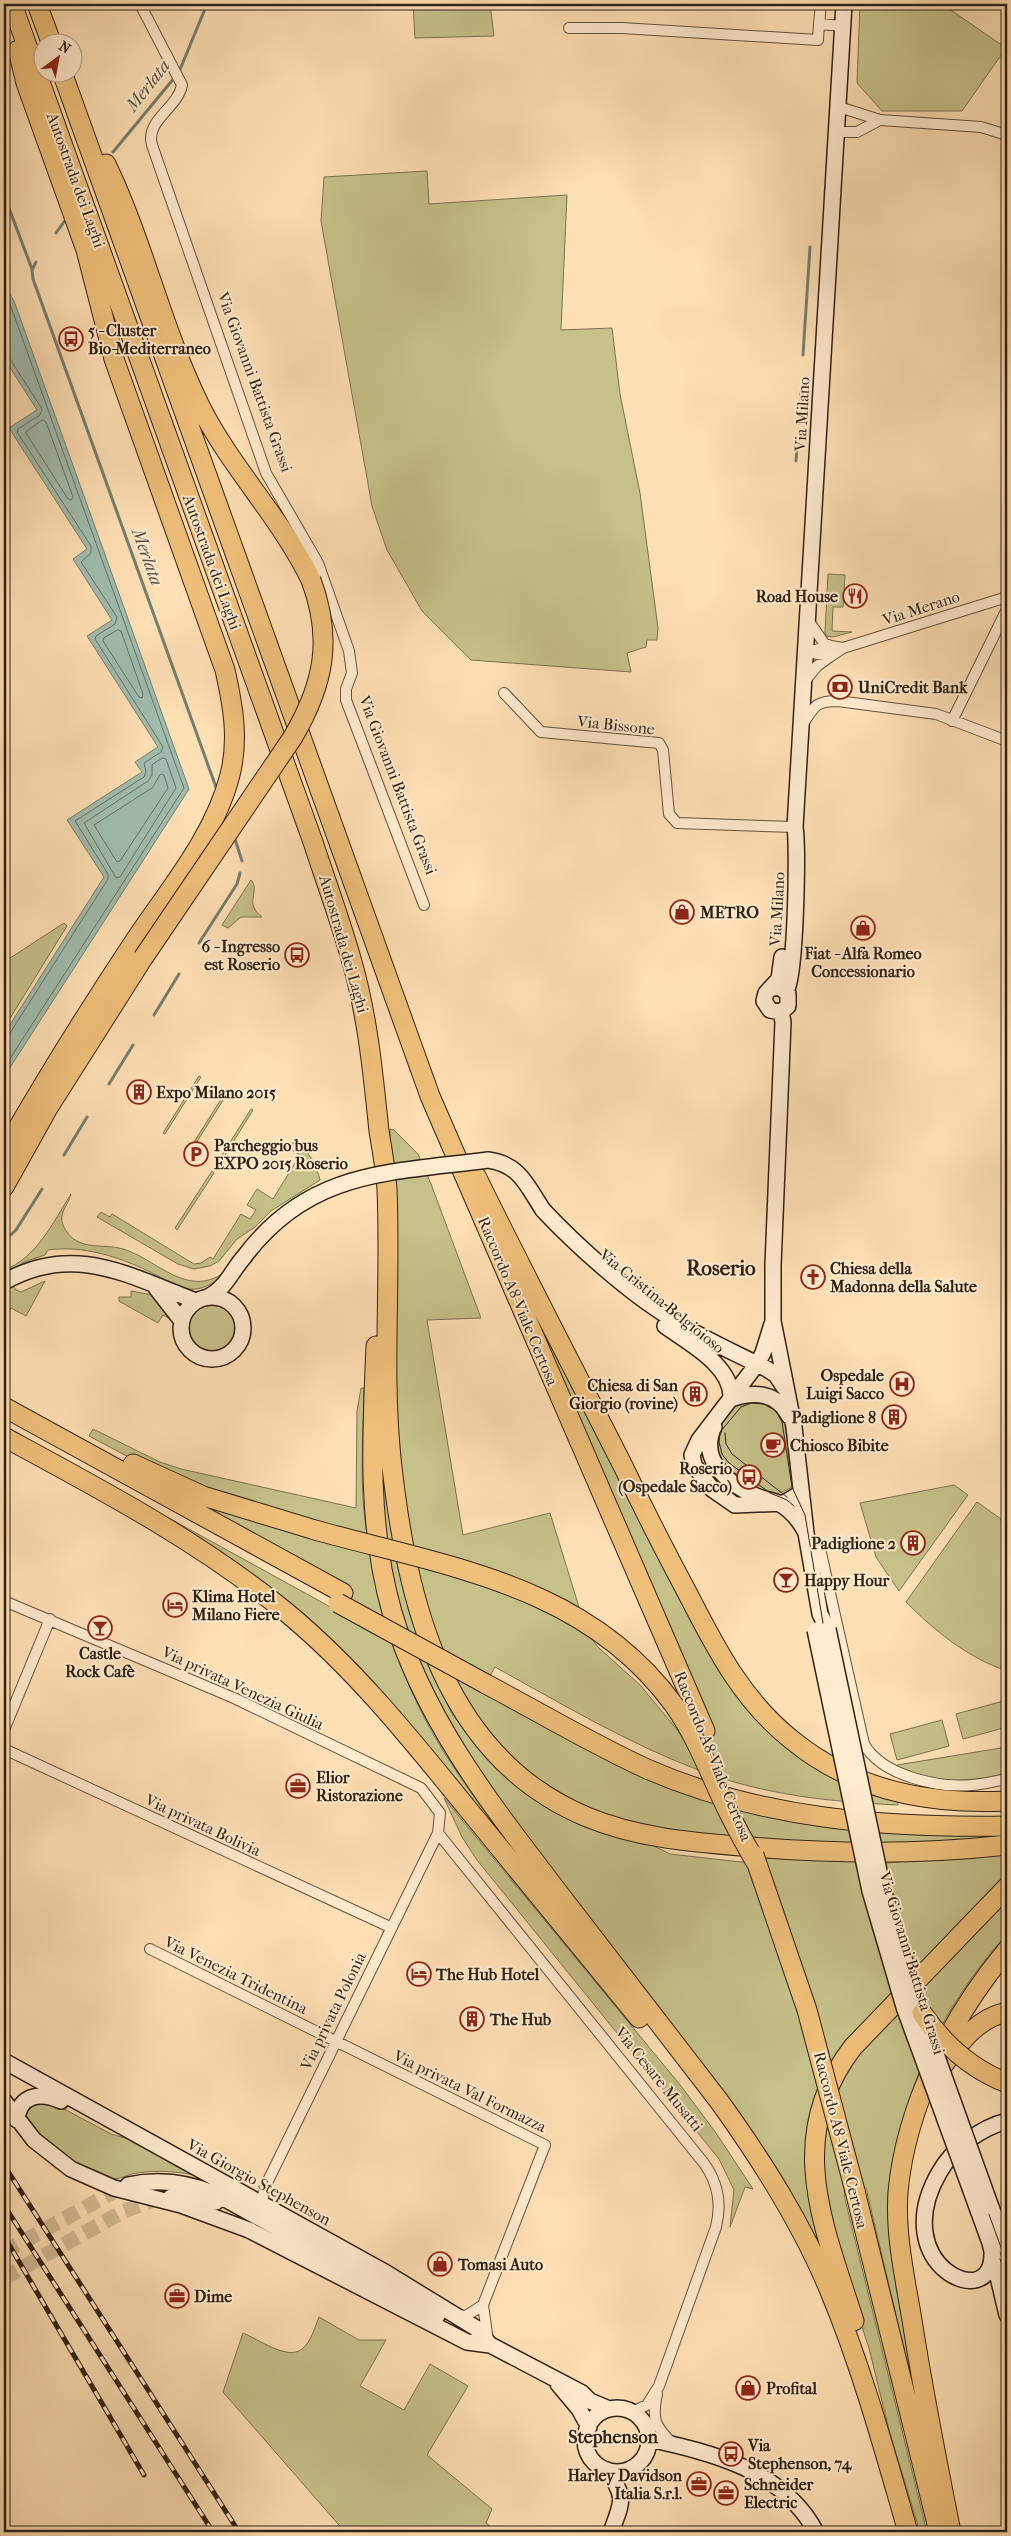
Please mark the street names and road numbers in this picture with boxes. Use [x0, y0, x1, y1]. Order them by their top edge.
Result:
street label: Autostrada dei Laghi [42, 109, 109, 250]
street label: Via Giovanni Battista Grassi [213, 288, 297, 475]
street label: Via Milano [791, 376, 813, 453]
street label: Autostrada dei Laghi [178, 491, 245, 632]
street label: Via Merano [879, 587, 962, 630]
street label: Via Giovanni Battista Grassi [355, 692, 441, 877]
street label: Via Bissone [575, 711, 656, 739]
street label: Via Milano [766, 871, 788, 948]
street label: Autostrada dei Laghi [315, 872, 373, 1015]
street label: Raccordo A8-Viale Certosa [474, 1214, 562, 1389]
street label: Via Cristina Belgioioso [595, 1244, 728, 1357]
street label: Via privata Venezia Giulia [158, 1642, 327, 1734]
street label: Raccordo A8-Viale Certosa [670, 1668, 756, 1844]
street label: Via privata Bolivia [141, 1790, 264, 1860]
street label: Via Giovanni Battista Grassi [875, 1868, 949, 2057]
street label: Via Venezia Tridentina [160, 1932, 311, 2018]
street label: Via privata Polonia [296, 1949, 370, 2074]
street label: Via Cesare Musatti [610, 2022, 707, 2135]
street label: Via privata Val Formazza [390, 2045, 550, 2137]
street label: Raccordo A8-Viale Certosa [810, 2050, 872, 2231]
street label: Via Giorgio Stephenson [183, 2134, 335, 2230]

